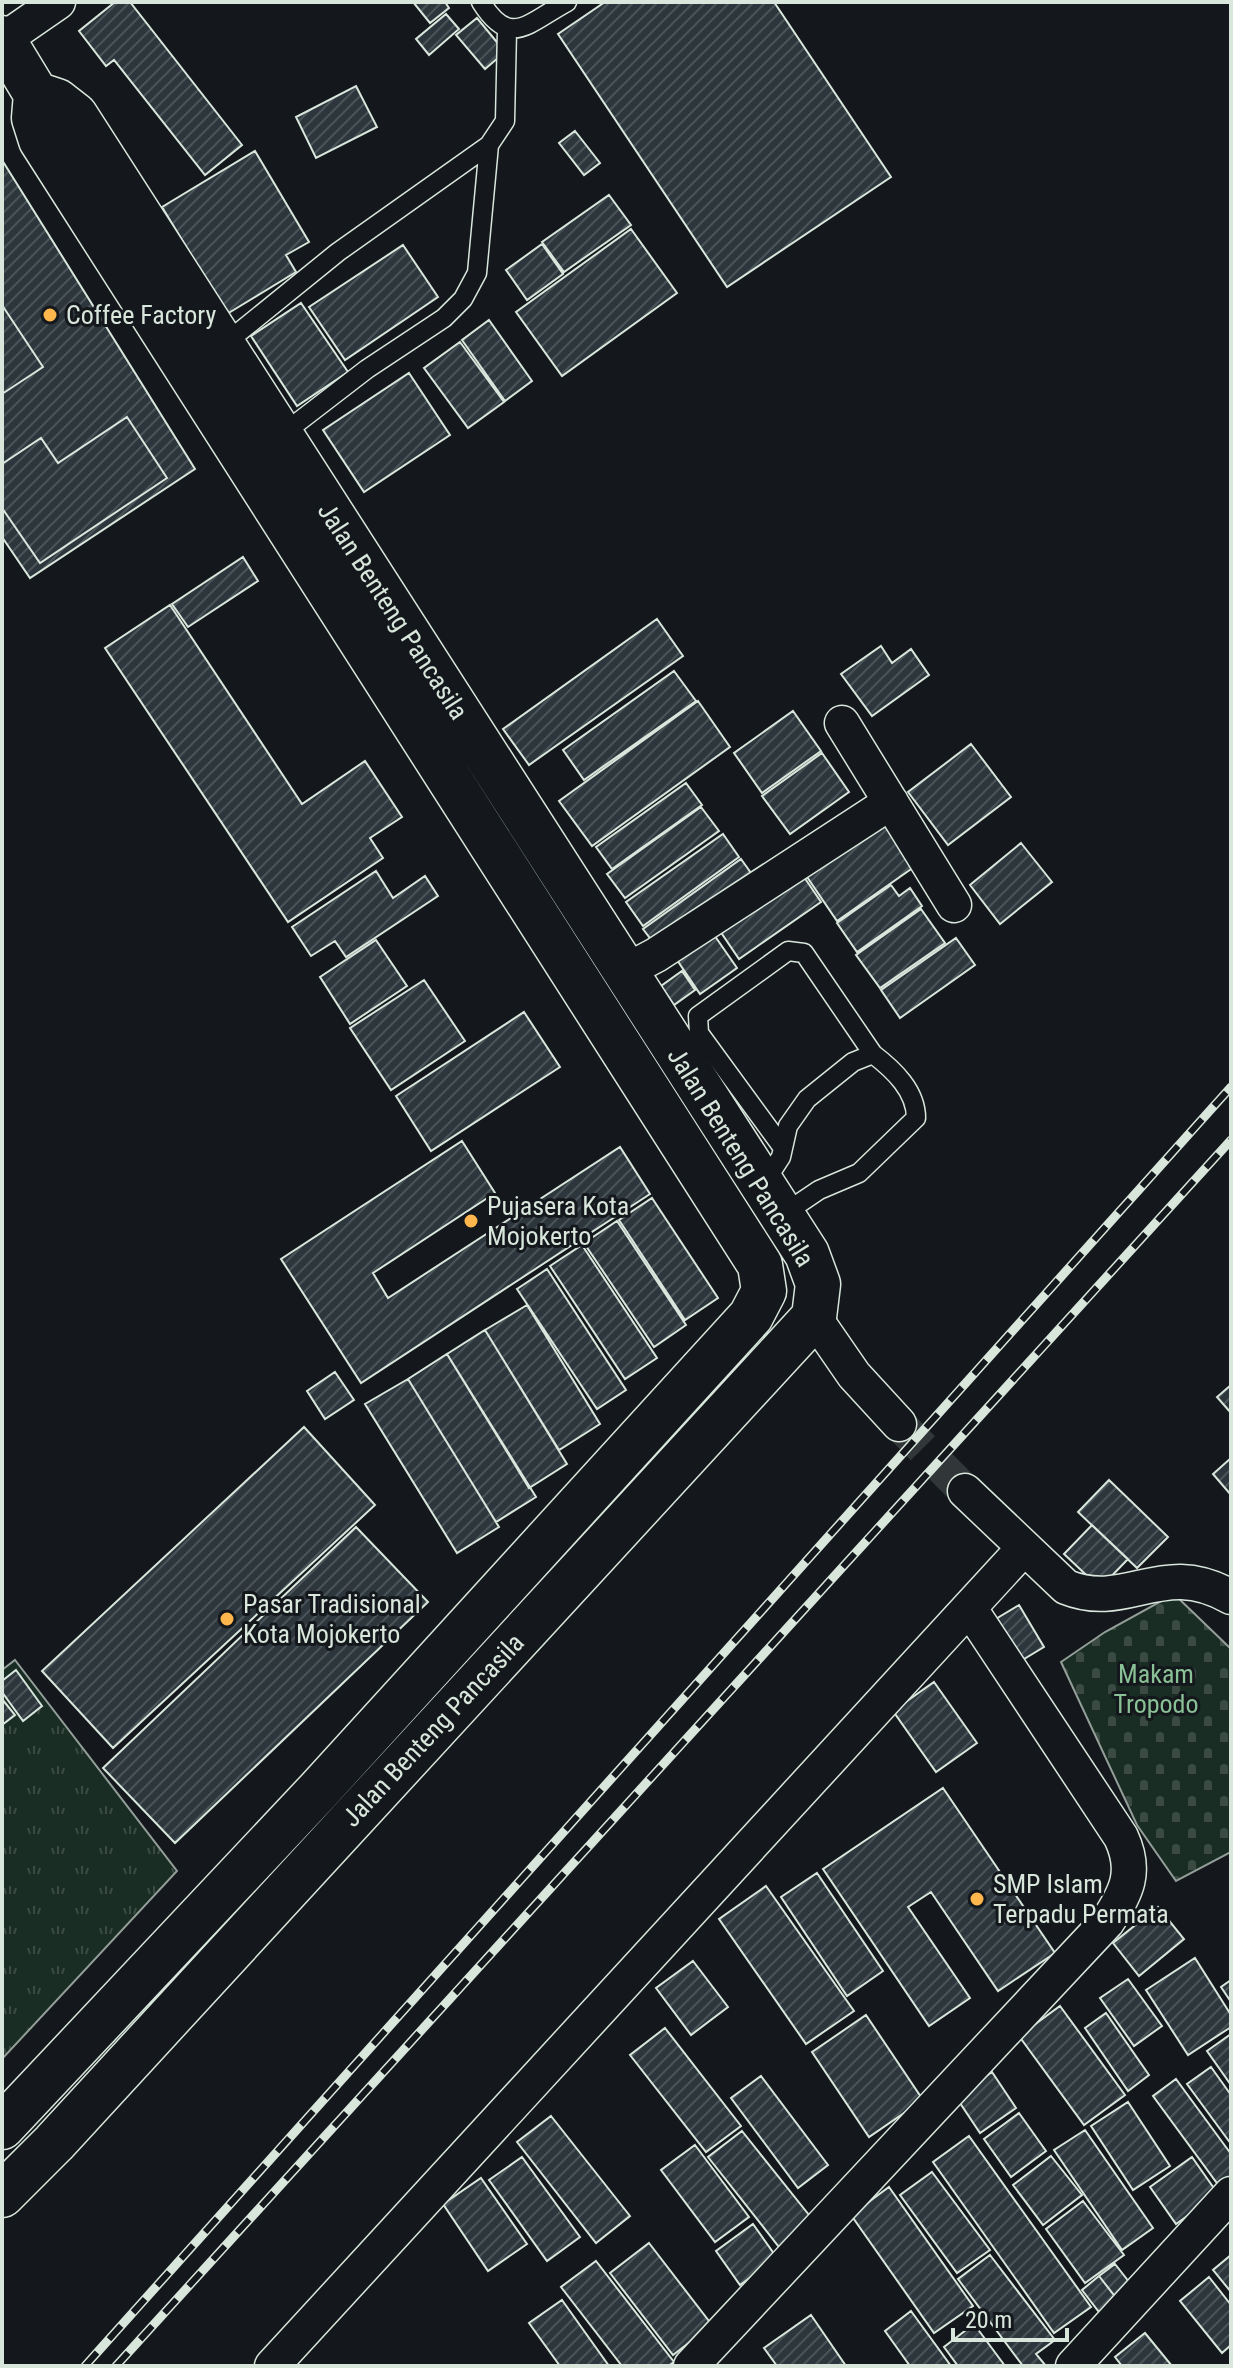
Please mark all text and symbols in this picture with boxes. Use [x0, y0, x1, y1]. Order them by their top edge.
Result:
place label: Coffee Factory [66, 300, 216, 330]
marker: Coffee Factory [41, 306, 59, 324]
street label: Jalan Benteng Pancasila [312, 497, 474, 725]
street label: Jalan Benteng Pancasila [661, 1042, 821, 1272]
place label: Pujasera Kota Mojokerto [487, 1191, 629, 1251]
marker: Pujasera Kota Mojokerto [462, 1212, 480, 1230]
place label: Pasar Tradisional Kota Mojokerto [243, 1589, 421, 1649]
marker: Pasar Tradisional Kota Mojokerto [218, 1610, 236, 1628]
street label: Jalan Benteng Pancasila [336, 1628, 530, 1832]
park label: Makam Tropodo [1113, 1659, 1199, 1719]
place label: SMP Islam Terpadu Permata [993, 1869, 1169, 1929]
marker: SMP Islam Terpadu Permata [968, 1890, 986, 1908]
scale bar [953, 2292, 1067, 2342]
text: 20 m [965, 2306, 1012, 2334]

